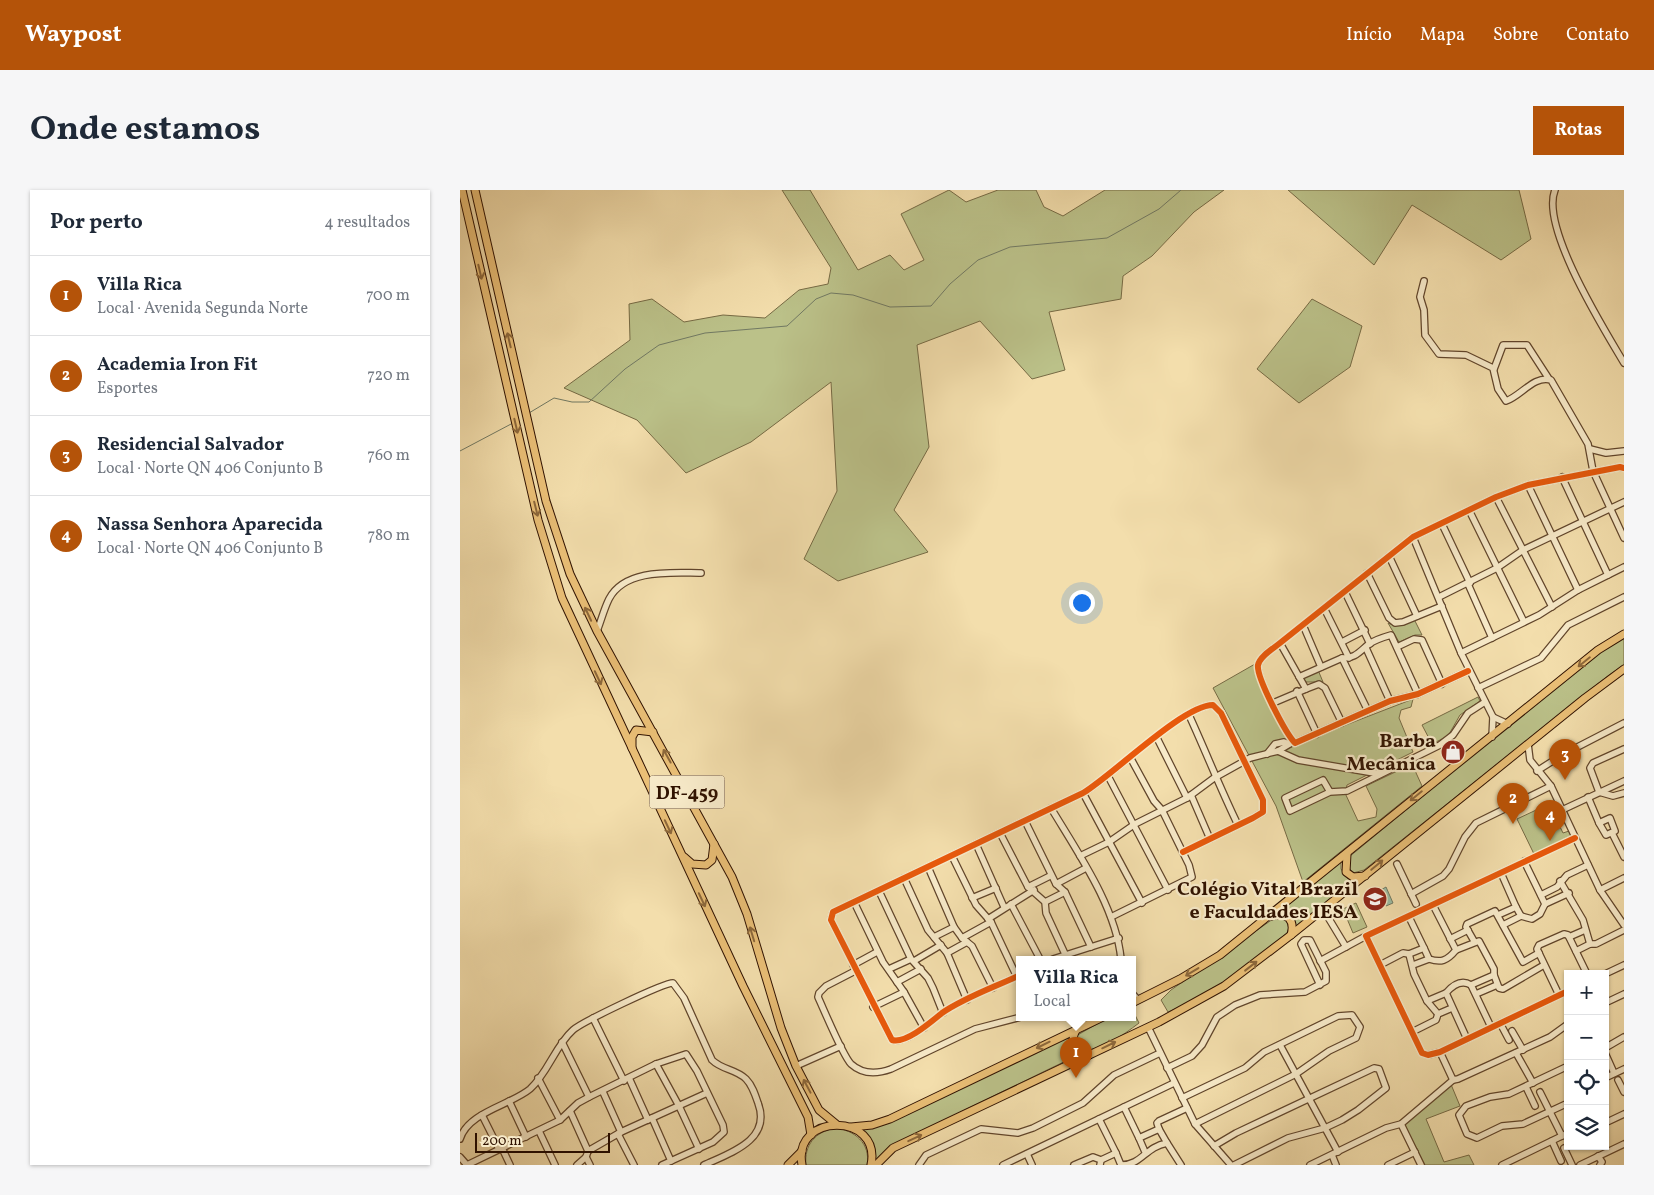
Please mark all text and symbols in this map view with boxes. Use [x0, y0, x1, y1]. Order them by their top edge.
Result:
text: Waypost [25, 18, 122, 52]
text: Início [1346, 23, 1392, 48]
text: Mapa [1420, 23, 1465, 48]
text: Sobre [1493, 23, 1538, 48]
text: Contato [1566, 23, 1629, 48]
text: Onde estamos [30, 106, 260, 154]
button: Rotas [1533, 106, 1624, 155]
text: Por perto [50, 208, 143, 237]
text: 4 resultados [324, 212, 410, 234]
one-way arrow [476, 263, 485, 279]
text: Villa Rica [97, 272, 182, 298]
text: 1 [63, 285, 69, 307]
text: 700 m [366, 285, 410, 307]
text: Local · Avenida Segunda Norte [97, 298, 308, 320]
one-way arrow [504, 332, 513, 348]
text: Academia Iron Fit [97, 352, 258, 378]
text: 2 [62, 365, 70, 387]
text: 720 m [367, 365, 410, 387]
text: Esportes [97, 378, 158, 400]
one-way arrow [512, 418, 521, 434]
text: Residencial Salvador [97, 432, 284, 458]
text: 3 [62, 445, 70, 467]
text: 760 m [367, 445, 410, 467]
text: Local · Norte QN 406 Conjunto B [97, 458, 323, 480]
one-way arrow [532, 501, 541, 517]
text: Nassa Senhora Aparecida [97, 512, 323, 538]
text: 4 [61, 525, 71, 547]
text: 780 m [368, 525, 410, 547]
text: Local · Norte QN 406 Conjunto B [97, 538, 323, 560]
your location [1069, 590, 1095, 616]
one-way arrow [583, 607, 593, 622]
one-way arrow [1578, 656, 1591, 667]
one-way arrow [594, 670, 604, 685]
place label: Barba Mecânica [1346, 728, 1436, 779]
shop icon: Barba Mecânica [1440, 739, 1466, 765]
pin: 3 [1549, 739, 1581, 780]
one-way arrow [662, 749, 672, 764]
road number: DF-459 [650, 776, 724, 808]
pin: 2 [1497, 783, 1529, 824]
one-way arrow [1410, 791, 1423, 802]
pin: 4 [1534, 800, 1566, 841]
one-way arrow [664, 819, 673, 834]
one-way arrow [1371, 859, 1384, 870]
place label: Colégio Vital Brazil e Faculdades IESA [1177, 876, 1358, 927]
school or university icon: Colégio Vital Brazil e Faculdades IESA [1362, 886, 1388, 912]
one-way arrow [697, 892, 707, 907]
one-way arrow [747, 926, 757, 942]
popup [1016, 956, 1136, 1021]
one-way arrow [1244, 961, 1257, 972]
text: Villa Rica [1033, 965, 1119, 991]
one-way arrow [1186, 968, 1200, 978]
map controls [1564, 970, 1609, 1150]
button: + [1564, 970, 1609, 1015]
text: Local [1033, 991, 1071, 1013]
button: − [1564, 1015, 1609, 1060]
pin: 1 [1060, 1037, 1092, 1078]
one-way arrow [1101, 1040, 1116, 1049]
one-way arrow [1036, 1041, 1051, 1050]
button: locate [1564, 1060, 1609, 1105]
one-way arrow [802, 1079, 812, 1094]
button: layers [1564, 1105, 1609, 1150]
scale bar [475, 1130, 610, 1153]
text: 200 m [482, 1132, 522, 1151]
one-way arrow [907, 1132, 922, 1142]

